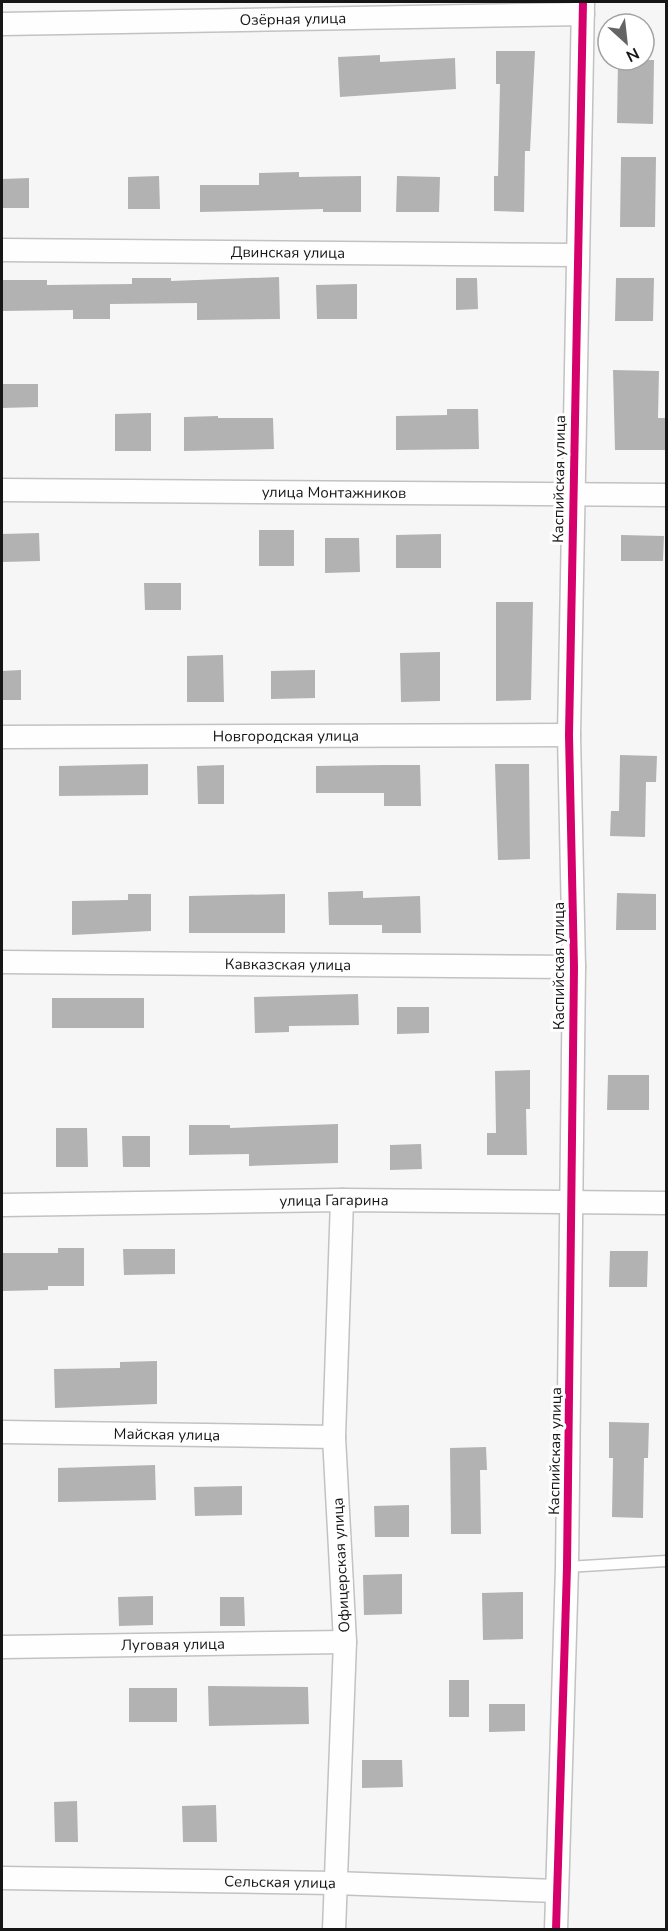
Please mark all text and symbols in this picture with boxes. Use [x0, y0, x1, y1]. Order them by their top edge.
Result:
street label: Озёрная улица [239, 8, 347, 30]
north arrow [596, 12, 656, 72]
text: N [622, 42, 643, 67]
street label: Двинская улица [231, 242, 345, 263]
street label: Каспийская улица [548, 415, 570, 543]
street label: улица Монтажников [262, 482, 406, 503]
street label: Новгородская улица [213, 726, 359, 746]
street label: Каспийская улица [549, 902, 569, 1030]
street label: Кавказская улица [225, 954, 351, 975]
street label: улица Гагарина [279, 1190, 389, 1211]
street label: Каспийская улица [544, 1387, 566, 1515]
street label: Майская улица [114, 1424, 220, 1445]
street label: Офицерская улица [327, 1497, 355, 1633]
street label: Луговая улица [121, 1634, 225, 1655]
street label: Сельская улица [224, 1871, 336, 1893]

